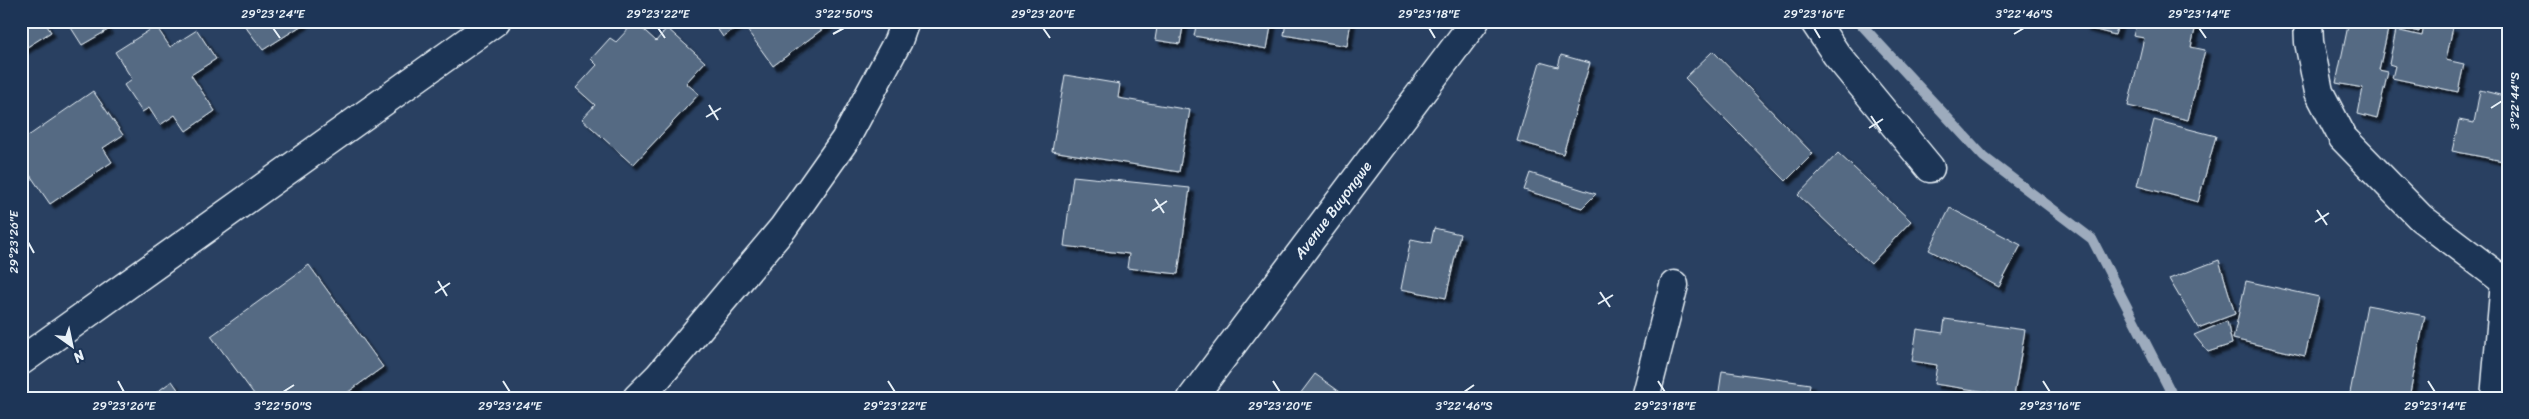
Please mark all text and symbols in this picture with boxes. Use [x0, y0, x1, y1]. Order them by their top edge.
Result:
text: 29°23'24"E [241, 3, 306, 25]
text: 29°23'22"E [627, 3, 691, 25]
text: 3°22'50"S [815, 3, 873, 25]
text: 29°23'20"E [1011, 3, 1076, 25]
text: 29°23'18"E [1398, 3, 1461, 25]
text: 29°23'16"E [1783, 3, 1846, 25]
text: 3°22'46"S [1996, 3, 2053, 25]
text: 29°23'14"E [2168, 3, 2231, 25]
text: 3°22'44"S [2504, 72, 2526, 130]
street label: Avenue Buyongwe [1287, 155, 1379, 266]
text: 29°23'26"E [3, 209, 25, 273]
north arrow [48, 322, 98, 372]
text: N [68, 343, 91, 370]
text: 29°23'26"E [93, 395, 157, 417]
text: 3°22'50"S [254, 395, 312, 417]
text: 29°23'24"E [478, 395, 543, 417]
text: 29°23'22"E [864, 395, 928, 417]
text: 29°23'20"E [1248, 395, 1313, 417]
text: 3°22'46"S [1436, 395, 1493, 417]
text: 29°23'18"E [1634, 395, 1697, 417]
text: 29°23'16"E [2019, 395, 2082, 417]
text: 29°23'14"E [2404, 395, 2467, 417]

